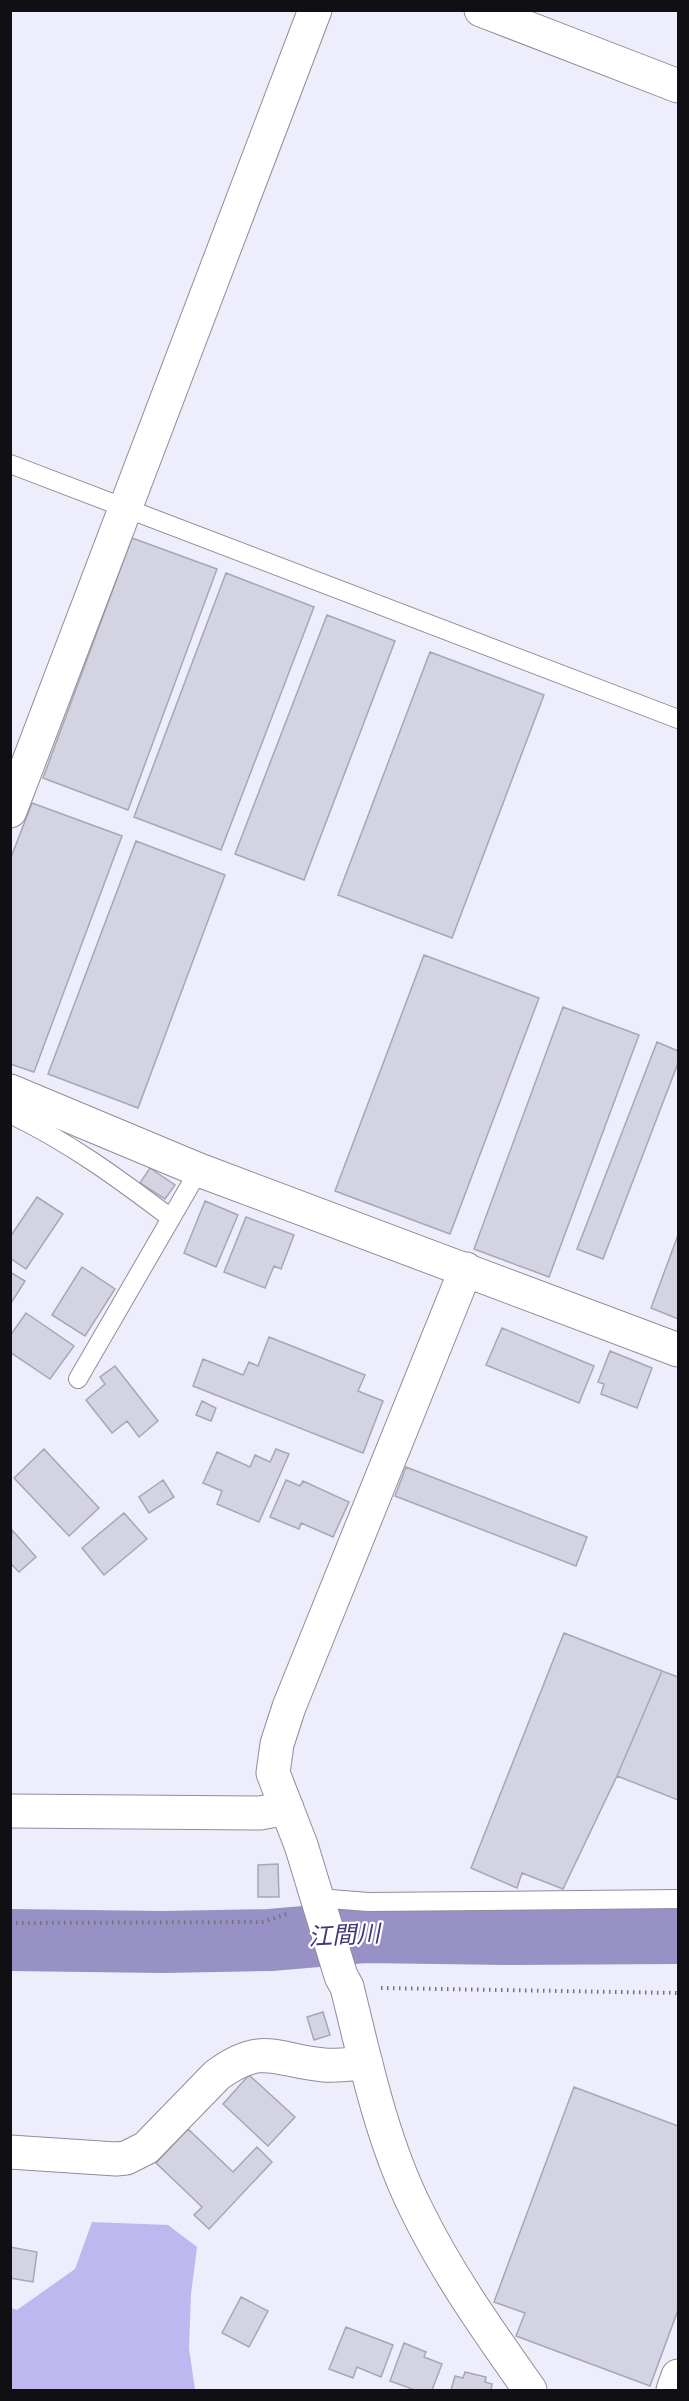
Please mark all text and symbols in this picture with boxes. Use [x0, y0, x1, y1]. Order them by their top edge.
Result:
water label: 江間川 [307, 1918, 384, 1951]

